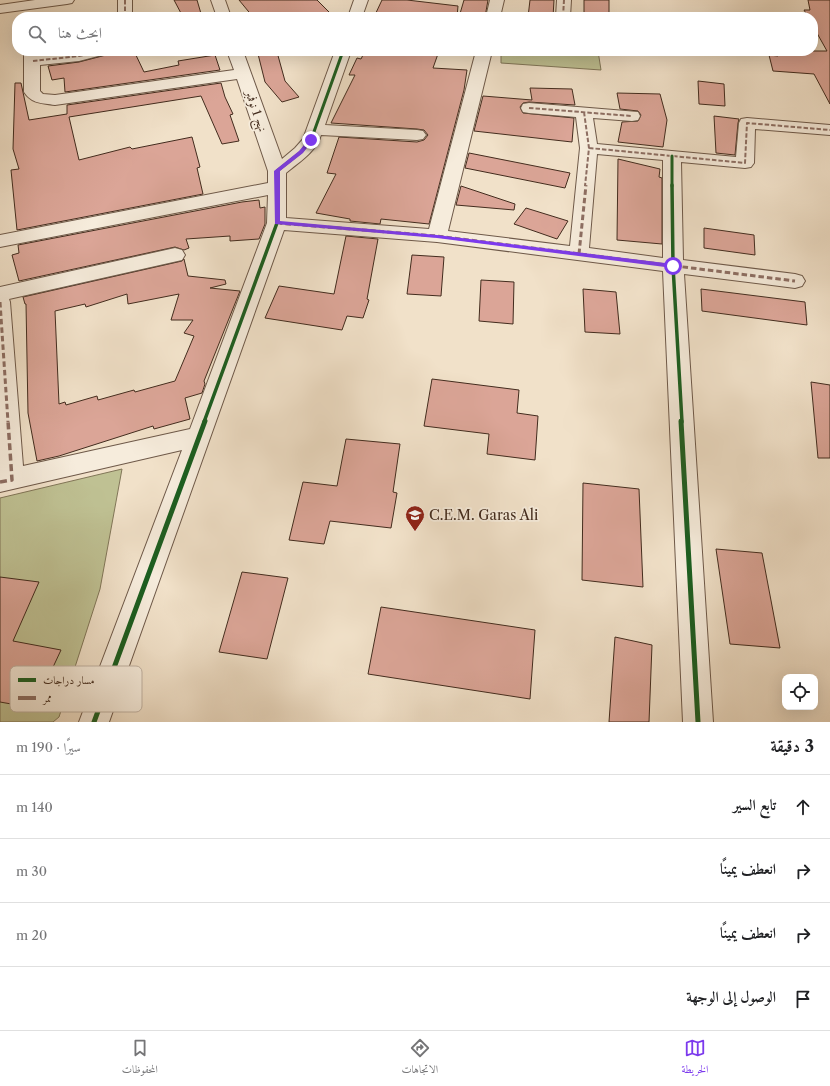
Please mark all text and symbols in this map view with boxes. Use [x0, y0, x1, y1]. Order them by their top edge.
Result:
search box [12, 12, 818, 56]
icon: search [26, 23, 48, 45]
text: ابحث هنا [58, 23, 102, 42]
street label: نهج 1 نوفمبر [238, 86, 271, 135]
route end [302, 131, 320, 149]
route start [664, 257, 682, 275]
school or university icon: C.E.M. Garas Ali [404, 504, 426, 532]
place label: C.E.M. Garas Ali [429, 506, 538, 524]
legend [10, 666, 142, 712]
text: مسار دراجات [43, 673, 94, 687]
map controls [782, 674, 818, 710]
button: locate [782, 674, 818, 710]
text: ممر [42, 691, 52, 706]
text: 3 دقيقة [770, 736, 814, 756]
text: سيرًا · 190 m [16, 739, 81, 755]
text: تابع السير [733, 795, 776, 814]
icon: ahead [792, 796, 814, 818]
text: 140 m [16, 799, 53, 815]
text: انعطف يمينًا [720, 859, 776, 878]
icon: right [792, 860, 814, 882]
text: 30 m [16, 863, 47, 879]
text: انعطف يمينًا [720, 923, 776, 942]
icon: right [792, 924, 814, 946]
text: 20 m [16, 927, 47, 943]
text: الوصول إلى الوجهة [686, 987, 776, 1006]
icon: arrive [792, 988, 814, 1010]
tab: المحفوظات [122, 1037, 158, 1080]
tab: الاتجاهات [401, 1037, 438, 1080]
tab: الخريطة [682, 1037, 708, 1080]

